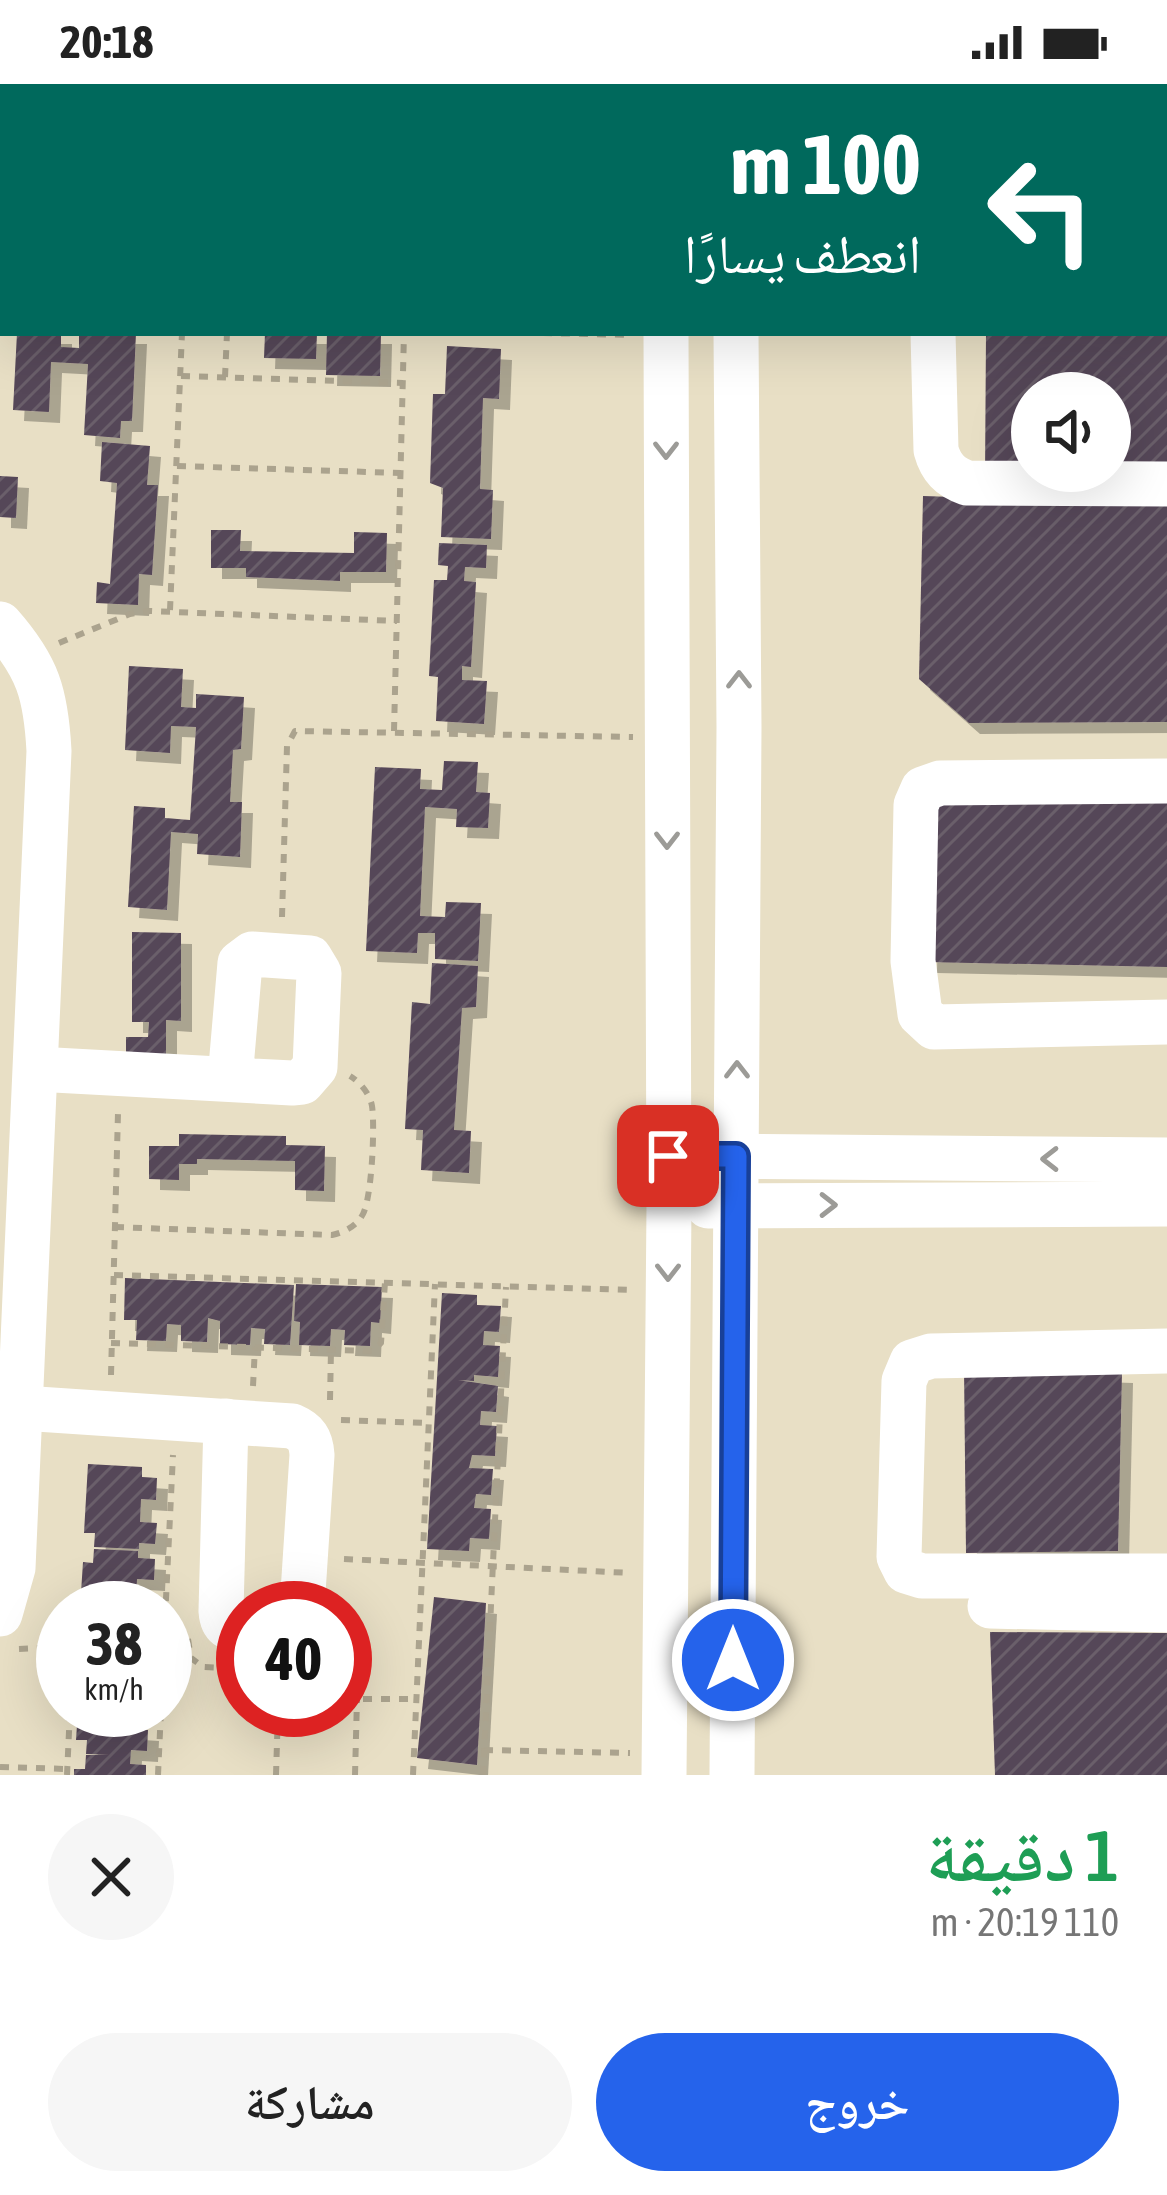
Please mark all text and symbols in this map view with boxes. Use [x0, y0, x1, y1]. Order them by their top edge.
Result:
text: 20:18 [60, 16, 154, 68]
text: 100 m [731, 116, 921, 212]
icon: left [963, 132, 1119, 288]
text: انعطف يسارًا [684, 223, 921, 284]
map controls [1011, 372, 1131, 492]
button: sound [1011, 372, 1131, 492]
one-way arrow [653, 442, 679, 460]
one-way arrow [726, 670, 752, 689]
one-way arrow [654, 832, 680, 850]
one-way arrow [724, 1060, 750, 1078]
pin [617, 1105, 719, 1207]
icon: arrive [635, 1123, 701, 1189]
one-way arrow [1040, 1146, 1059, 1172]
one-way arrow [820, 1192, 838, 1218]
one-way arrow [655, 1264, 681, 1282]
speed limit sign: 40 [216, 1581, 372, 1737]
position arrow [670, 1597, 796, 1723]
text: 38 [86, 1609, 142, 1678]
text: km/h [84, 1672, 144, 1706]
button: close [48, 1814, 174, 1940]
text: 1 دقيقة [926, 1814, 1119, 1896]
text: 110 m · 20:19 [931, 1900, 1119, 1944]
button: مشاركة [48, 2033, 572, 2171]
button: خروج [596, 2033, 1119, 2171]

